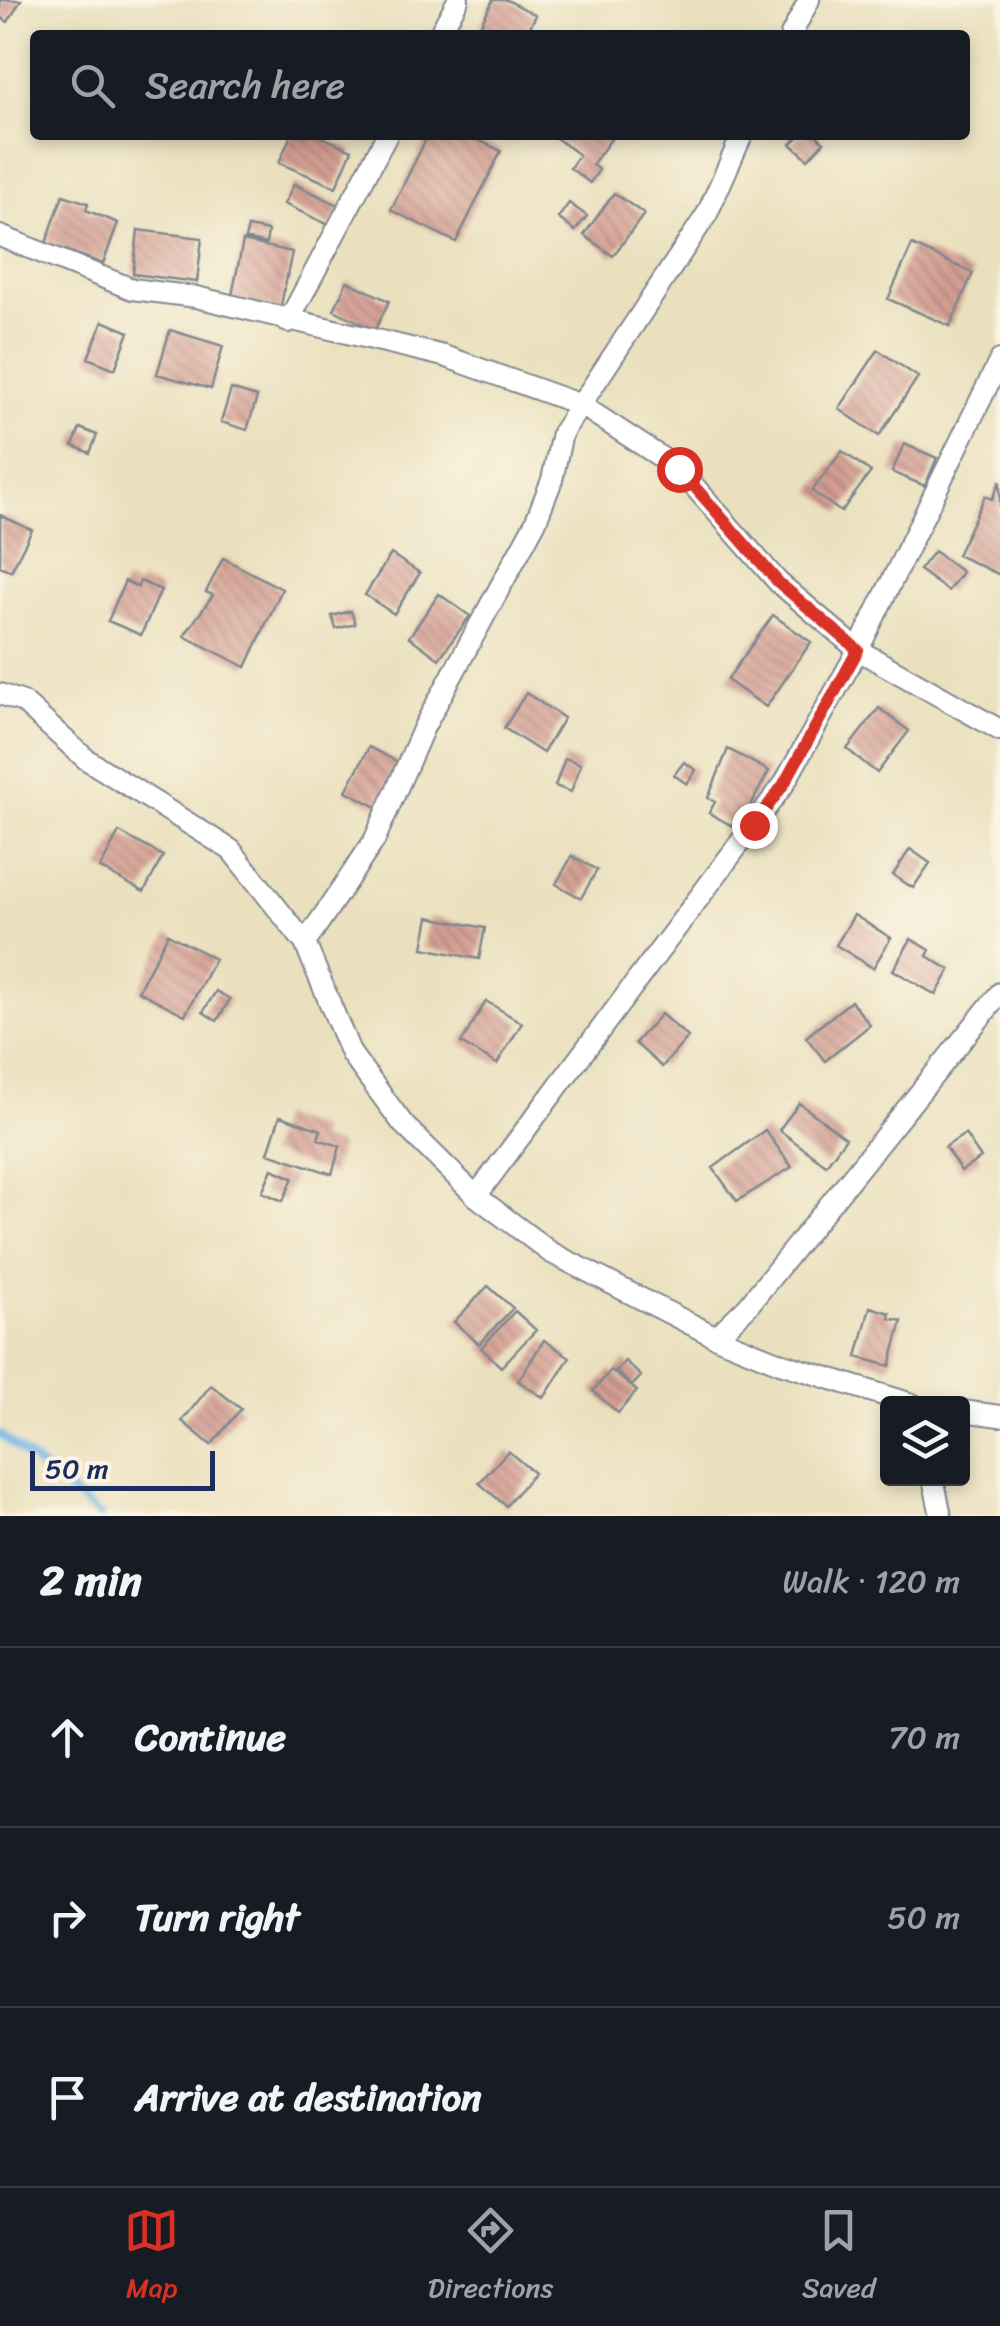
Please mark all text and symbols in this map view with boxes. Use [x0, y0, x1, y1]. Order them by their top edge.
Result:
search box [30, 30, 970, 140]
text: Search here [145, 52, 345, 119]
icon: search [65, 58, 120, 113]
route start [657, 447, 703, 493]
route end [732, 803, 778, 849]
map controls [880, 1396, 970, 1486]
button: layers [880, 1396, 970, 1486]
text: 50 m [45, 1444, 109, 1493]
scale bar [30, 1446, 215, 1490]
text: 2 min [40, 1544, 142, 1618]
text: Walk · 120 m [783, 1553, 960, 1610]
text: Continue [135, 1704, 286, 1771]
text: 70 m [889, 1709, 960, 1766]
icon: ahead [40, 1710, 95, 1765]
text: Turn right [135, 1884, 300, 1951]
text: 50 m [887, 1889, 960, 1946]
icon: right [40, 1890, 95, 1945]
text: Arrive at destination [135, 2064, 482, 2131]
icon: arrive [40, 2070, 95, 2125]
tab: Map [124, 2203, 179, 2312]
tab: Directions [428, 2203, 553, 2312]
tab: Saved [802, 2203, 876, 2312]

